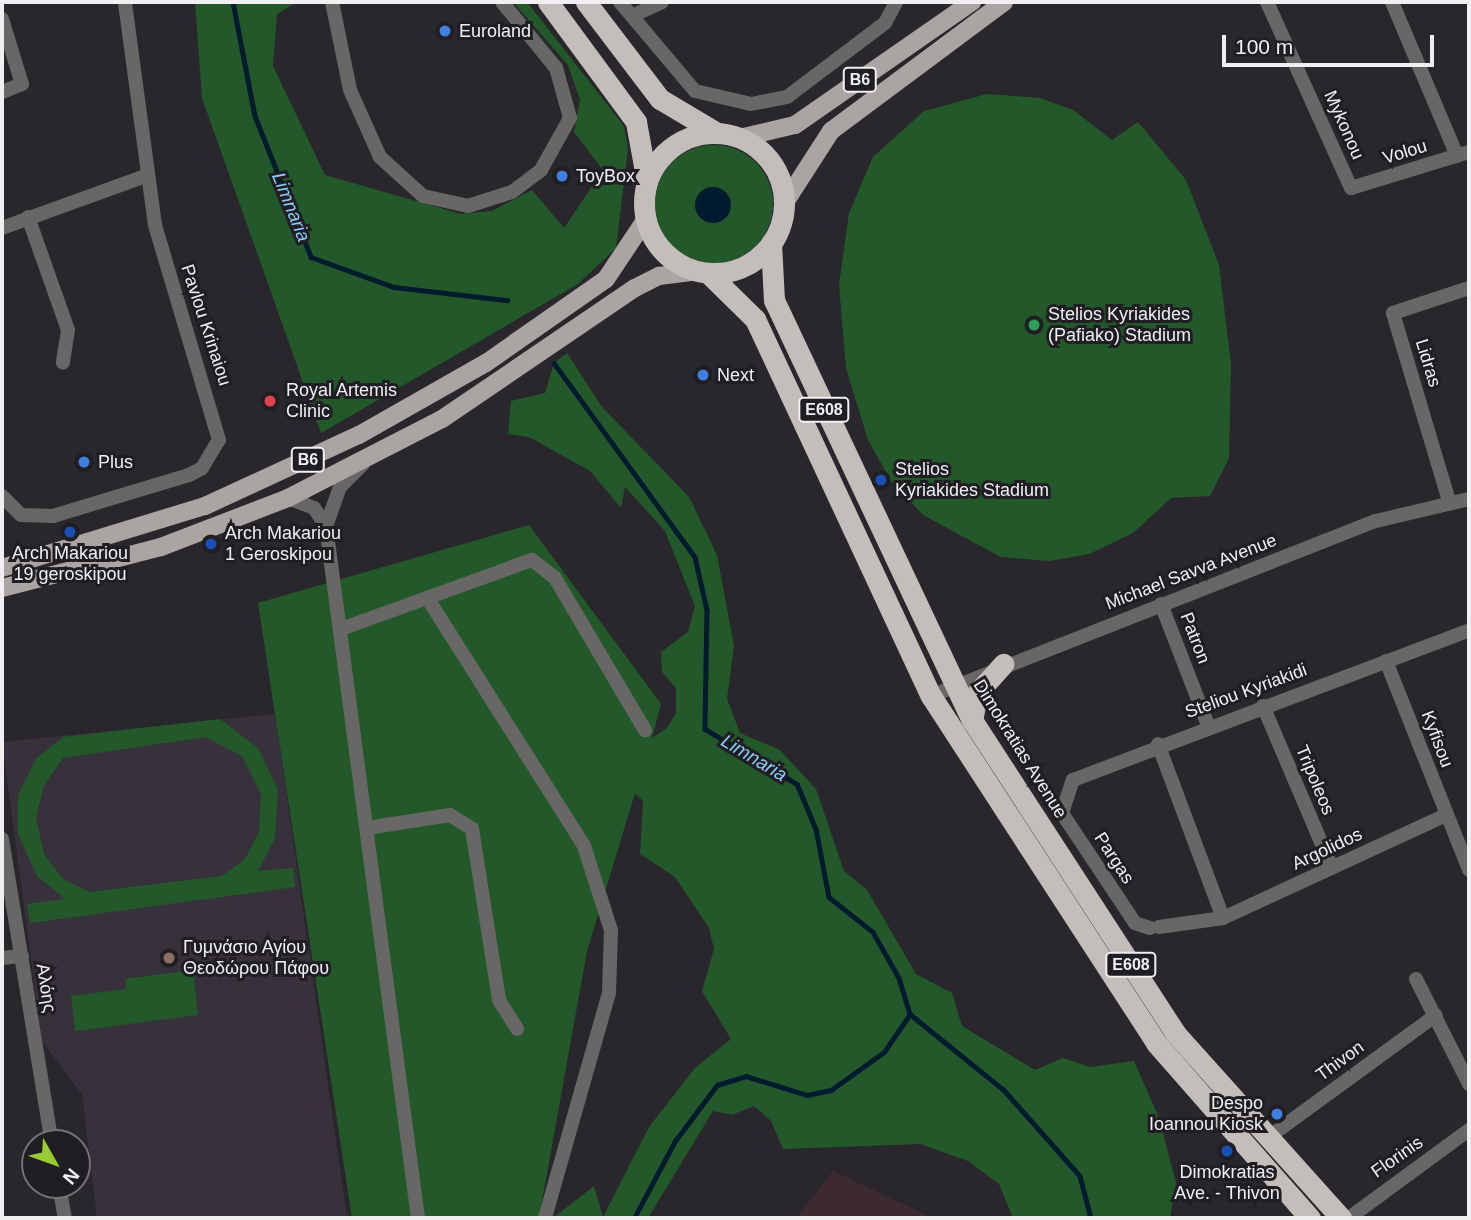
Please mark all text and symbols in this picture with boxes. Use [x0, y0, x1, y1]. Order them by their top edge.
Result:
place label: Euroland [459, 20, 531, 42]
scale bar [1226, 21, 1438, 65]
marker: Euroland [437, 23, 453, 39]
text: 100 m [1235, 35, 1293, 58]
road number: B6 [842, 68, 878, 92]
street label: Mykonou [1319, 87, 1369, 163]
street label: Volou [1380, 135, 1430, 169]
place label: ToyBox [576, 165, 635, 187]
marker: ToyBox [554, 168, 570, 184]
water label: Limnaria [267, 169, 315, 245]
street label: Pavlou Krinaiou [176, 262, 236, 388]
place label: Stelios Kyriakides (Pafiako) Stadium [1048, 304, 1191, 346]
marker: Stelios Kyriakides (Pafiako) Stadium [1026, 317, 1042, 333]
street label: Lidras [1411, 336, 1445, 390]
place label: Next [717, 364, 754, 386]
marker: Next [695, 367, 711, 383]
place label: Royal Artemis Clinic [286, 380, 398, 422]
marker: Royal Artemis Clinic [260, 391, 280, 411]
road number: E608 [798, 398, 850, 422]
road number: B6 [290, 447, 326, 472]
place label: Plus [98, 451, 133, 473]
marker: Plus [76, 454, 92, 470]
place label: Stelios Kyriakides Stadium [895, 459, 1049, 502]
marker: Stelios Kyriakides Stadium [873, 472, 889, 488]
place label: Arch Makariou 1 Geroskipou [225, 523, 341, 566]
marker: Arch Makariou 19 geroskipou [62, 524, 78, 540]
street label: Michael Savva Avenue [1102, 529, 1280, 615]
marker: Arch Makariou 1 Geroskipou [203, 536, 219, 552]
place label: Arch Makariou 19 geroskipou [12, 543, 128, 586]
street label: Patron [1175, 609, 1215, 667]
street label: Steliou Kyriakidi [1182, 659, 1310, 723]
street label: Dimokratias Avenue [968, 675, 1072, 823]
street label: Kyfisou [1416, 708, 1458, 770]
water label: Limnaria [717, 729, 791, 787]
street label: Tripoleos [1291, 742, 1339, 818]
street label: Argolidos [1288, 823, 1366, 875]
street label: Pargas [1089, 828, 1139, 888]
place label: Γυμνάσιο Αγίου Θεοδώρου Πάφου [183, 937, 329, 979]
marker: Γυμνάσιο Αγίου Θεοδώρου Πάφου [161, 950, 177, 966]
road number: E608 [1105, 953, 1157, 978]
street label: Αλόης [31, 962, 61, 1014]
street label: Thivon [1312, 1036, 1368, 1086]
place label: Despo Ioannou Kiosk [1149, 1093, 1263, 1136]
marker: Despo Ioannou Kiosk [1269, 1106, 1285, 1122]
north arrow [21, 1129, 91, 1199]
street label: Florinis [1367, 1132, 1427, 1182]
marker: Dimokratias Ave. - Thivon [1219, 1143, 1235, 1159]
place label: Dimokratias Ave. - Thivon [1174, 1162, 1280, 1204]
text: N [58, 1165, 83, 1189]

